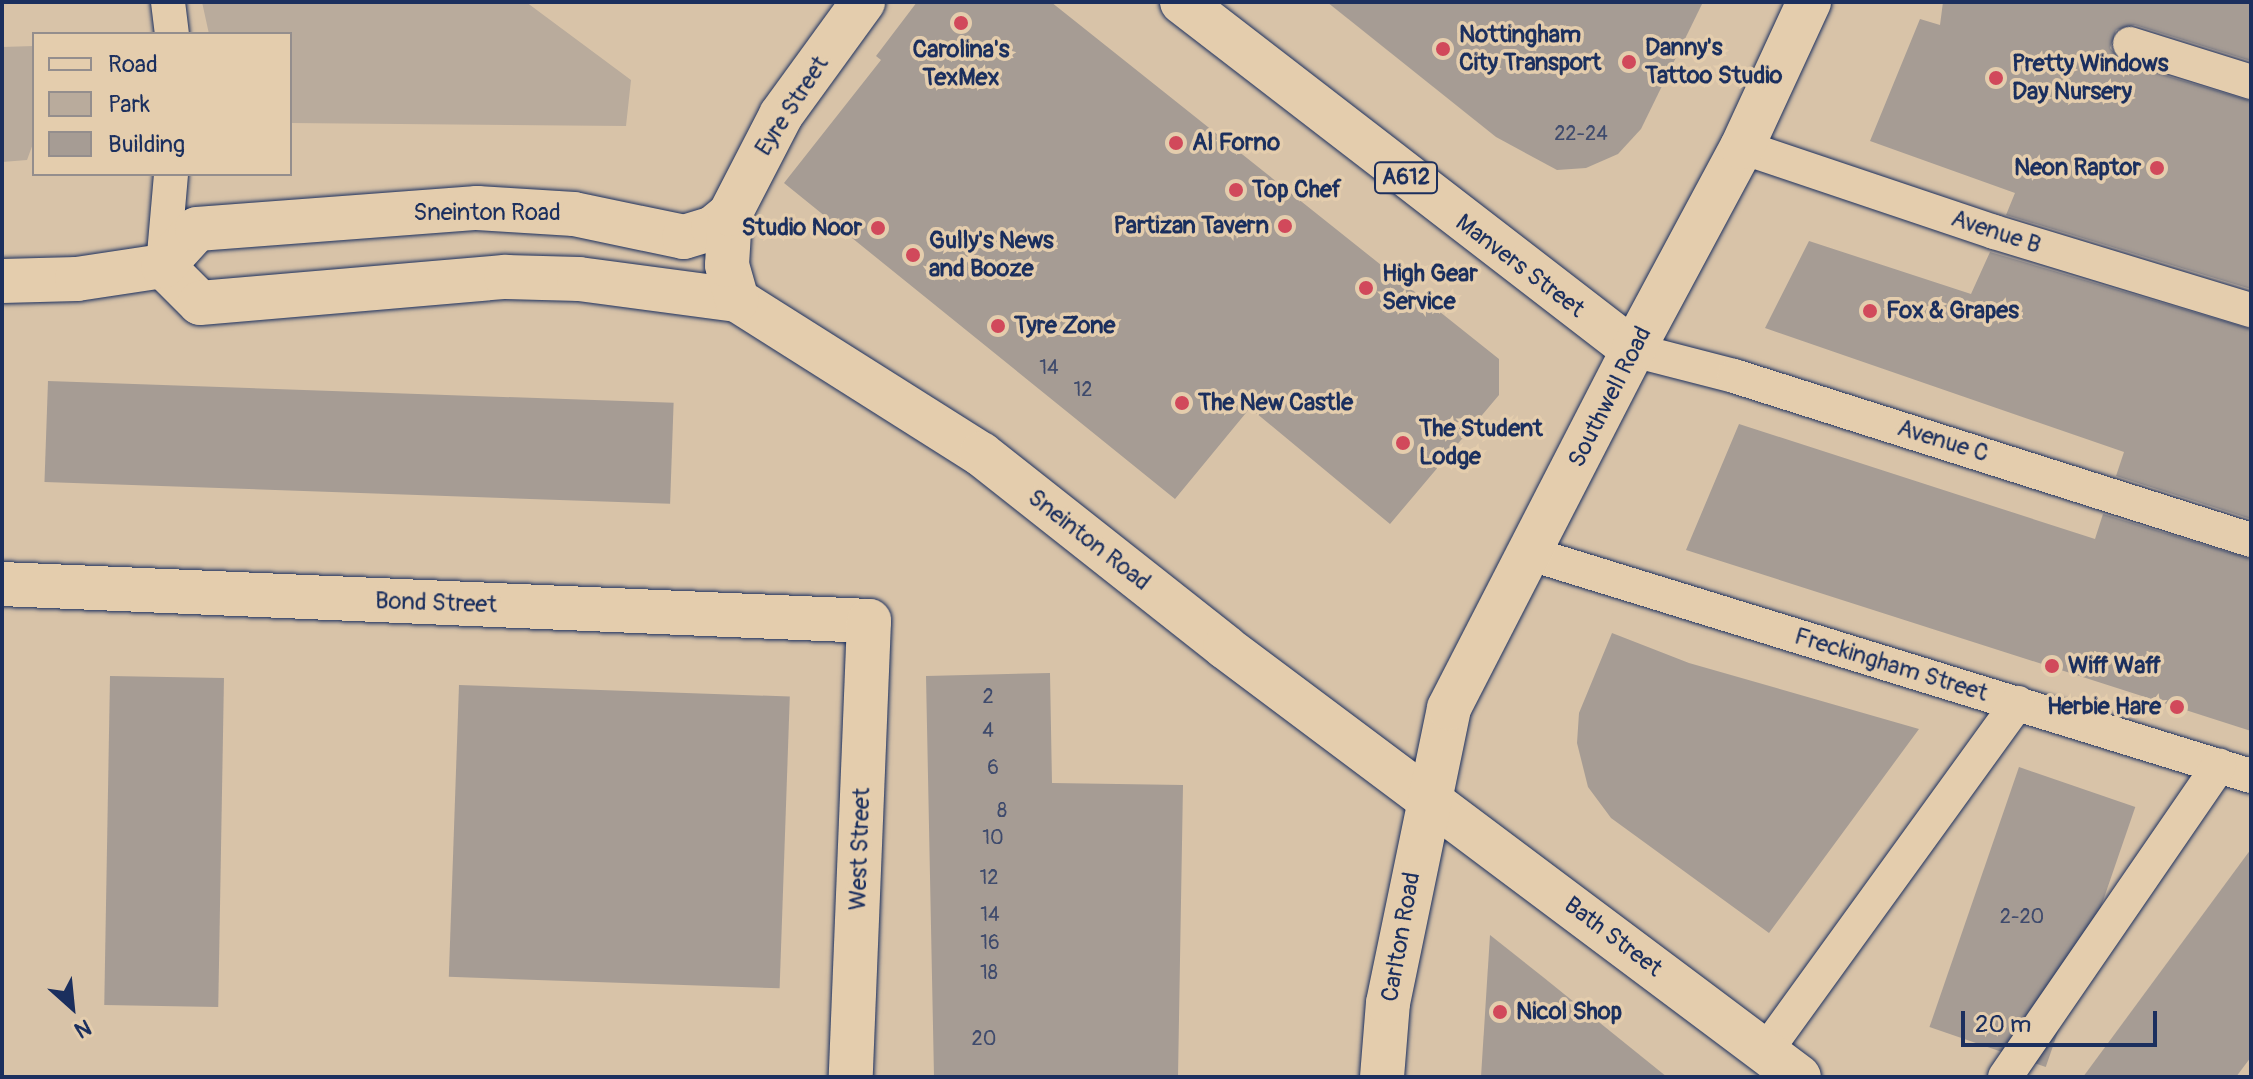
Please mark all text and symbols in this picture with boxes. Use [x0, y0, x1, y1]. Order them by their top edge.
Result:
marker: Carolina's TexMex [952, 14, 970, 32]
place label: Nottingham City Transport [1459, 21, 1601, 77]
legend [32, 32, 292, 176]
place label: Danny's Tattoo Studio [1645, 34, 1782, 90]
place label: Carolina's TexMex [913, 36, 1009, 92]
marker: Nottingham City Transport [1434, 40, 1452, 58]
text: Road [108, 50, 158, 79]
place label: Pretty Windows Day Nursery [2012, 50, 2168, 106]
street label: Eyre Street [749, 51, 835, 161]
marker: Danny's Tattoo Studio [1620, 53, 1638, 71]
marker: Pretty Windows Day Nursery [1987, 69, 2005, 87]
text: Park [108, 90, 150, 119]
house number: 22-24 [1554, 121, 1608, 145]
place label: Al Forno [1192, 129, 1280, 157]
text: Building [108, 130, 185, 159]
marker: Al Forno [1167, 134, 1185, 152]
place label: Neon Raptor [2014, 154, 2141, 182]
marker: Neon Raptor [2148, 159, 2166, 177]
road number: A612 [1374, 160, 1438, 196]
place label: Top Chef [1252, 176, 1342, 204]
marker: Top Chef [1227, 181, 1245, 199]
street label: Sneinton Road [413, 199, 561, 227]
street label: Avenue B [1948, 204, 2044, 260]
street label: Manvers Street [1450, 208, 1590, 324]
place label: Partizan Tavern [1113, 212, 1269, 240]
place label: Studio Noor [742, 214, 862, 242]
marker: Partizan Tavern [1276, 217, 1294, 235]
marker: Studio Noor [869, 219, 887, 237]
place label: Gully's News and Booze [929, 227, 1054, 283]
marker: Gully's News and Booze [904, 246, 922, 264]
place label: High Gear Service [1382, 260, 1478, 316]
marker: High Gear Service [1357, 279, 1375, 297]
place label: Fox & Grapes [1886, 297, 2019, 325]
marker: Fox & Grapes [1861, 302, 1879, 320]
place label: Tyre Zone [1014, 312, 1115, 340]
marker: Tyre Zone [989, 317, 1007, 335]
street label: Southwell Road [1562, 322, 1658, 472]
house number: 14 [1039, 355, 1059, 379]
house number: 12 [1074, 377, 1092, 401]
place label: The New Castle [1198, 389, 1353, 417]
marker: The New Castle [1173, 394, 1191, 412]
street label: Avenue C [1894, 414, 1992, 468]
place label: The Student Lodge [1419, 415, 1543, 471]
marker: The Student Lodge [1394, 434, 1412, 452]
street label: Sneinton Road [1022, 483, 1156, 597]
street label: Bond Street [375, 586, 497, 620]
street label: Freckingham Street [1791, 622, 1991, 708]
place label: Wiff Waff [2068, 652, 2161, 680]
marker: Wiff Waff [2043, 657, 2061, 675]
house number: 2 [982, 684, 994, 708]
place label: Herbie Hare [2047, 693, 2161, 721]
marker: Herbie Hare [2168, 698, 2186, 716]
house number: 4 [982, 718, 994, 742]
house number: 6 [987, 755, 999, 779]
street label: West Street [843, 787, 877, 911]
house number: 8 [997, 798, 1007, 822]
house number: 10 [982, 825, 1004, 849]
house number: 12 [980, 865, 998, 889]
street label: Carlton Road [1375, 870, 1427, 1004]
street label: Bath Street [1558, 891, 1668, 983]
house number: 14 [980, 902, 1000, 926]
house number: 2-20 [2000, 904, 2044, 928]
house number: 16 [980, 930, 1000, 954]
house number: 18 [980, 960, 998, 984]
north arrow [32, 967, 112, 1047]
scale bar [1965, 995, 2161, 1045]
place label: Nicol Shop [1516, 998, 1622, 1026]
marker: Nicol Shop [1491, 1003, 1509, 1021]
text: 20 m [1975, 1010, 2031, 1039]
text: N [70, 1013, 96, 1044]
house number: 20 [972, 1026, 996, 1050]

